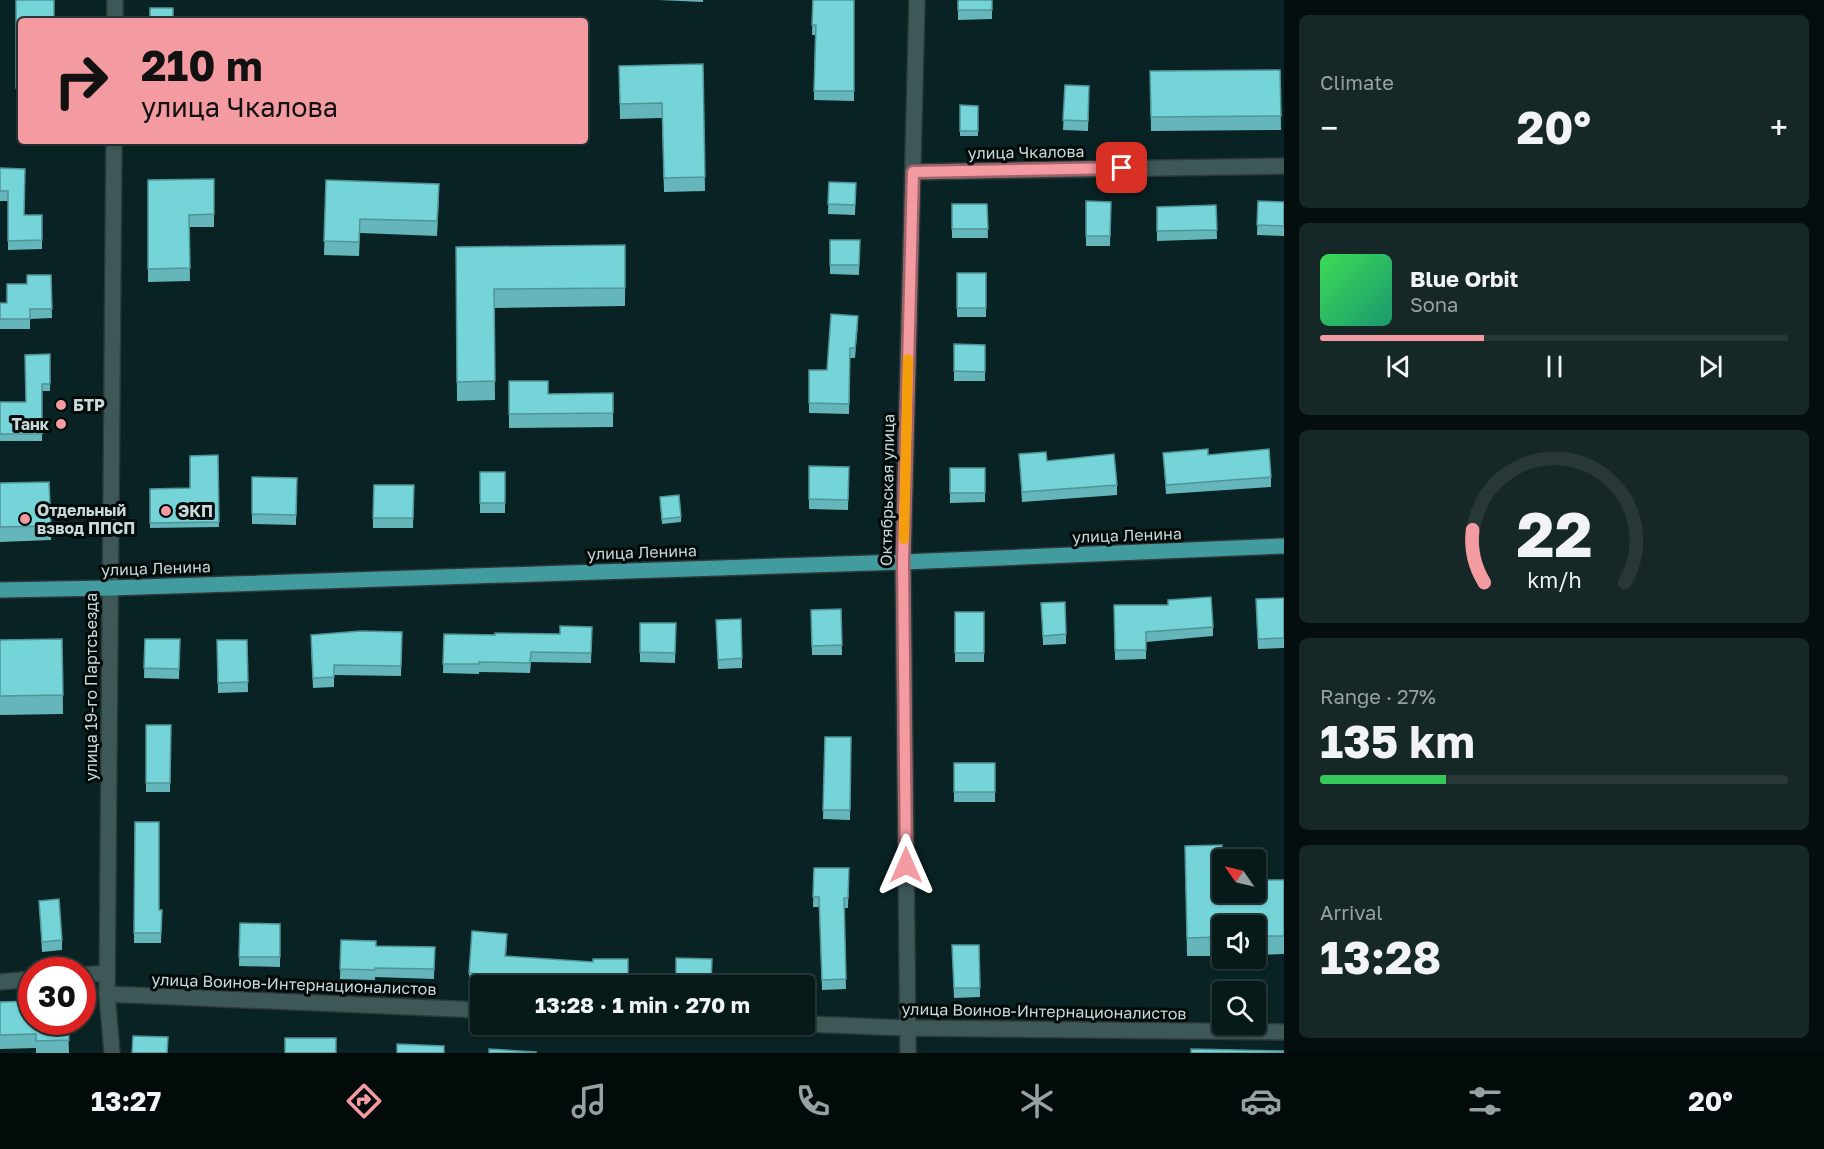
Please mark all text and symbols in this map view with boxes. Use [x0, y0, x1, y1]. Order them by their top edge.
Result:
text: 210 m [141, 40, 263, 90]
icon: right [42, 42, 120, 120]
text: Climate [1320, 70, 1394, 94]
text: улица Чкалова [141, 91, 338, 123]
text: 20° [1517, 100, 1591, 154]
text: − [1320, 108, 1338, 147]
text: + [1770, 108, 1788, 147]
street label: улица Чкалова [967, 141, 1085, 163]
pin [1096, 142, 1147, 193]
icon: arrive [1105, 151, 1138, 184]
text: Blue Orbit [1410, 265, 1518, 292]
text: Sona [1410, 292, 1458, 316]
icon: previous [1382, 350, 1415, 383]
icon: pause [1538, 350, 1571, 383]
icon: next [1694, 350, 1727, 383]
place label: БТР [73, 395, 105, 415]
marker: БТР [54, 398, 68, 412]
place label: Танк [12, 414, 50, 434]
street label: Октябрьская улица [876, 414, 898, 566]
marker: Танк [54, 417, 68, 431]
text: 22 [1516, 497, 1592, 572]
place label: Отдельный взвод ППСП [37, 500, 135, 538]
place label: ЭКП [178, 501, 213, 521]
marker: ЭКП [159, 504, 173, 518]
marker: Отдельный взвод ППСП [18, 512, 32, 526]
street label: улица Ленина [1072, 523, 1182, 547]
street label: улица Ленина [587, 540, 697, 564]
street label: улица Ленина [101, 556, 211, 580]
text: km/h [1527, 568, 1581, 594]
street label: улица 19-го Партсъезда [81, 593, 101, 781]
text: Range · 27% [1320, 684, 1436, 708]
text: 135 km [1320, 714, 1475, 768]
position arrow [874, 833, 938, 897]
north arrow [1212, 849, 1266, 903]
map controls [1212, 849, 1266, 1035]
text: Arrival [1320, 900, 1383, 924]
button: sound [1212, 915, 1266, 969]
text: 13:28 [1320, 930, 1441, 984]
speed limit sign: 30 [18, 957, 96, 1035]
street label: улица Воинов-Интернационалистов [151, 969, 437, 999]
button: search [1212, 981, 1266, 1035]
text: 13:28 · 1 min · 270 m [535, 991, 750, 1018]
street label: улица Воинов-Интернационалистов [901, 999, 1187, 1023]
icon: directions [343, 1080, 385, 1122]
icon: music [568, 1080, 610, 1122]
icon: phone [792, 1080, 834, 1122]
icon: climate [1016, 1080, 1058, 1122]
icon: car [1240, 1080, 1282, 1122]
icon: filters [1464, 1080, 1506, 1122]
text: 13:27 [91, 1085, 161, 1117]
text: 20° [1688, 1085, 1733, 1117]

